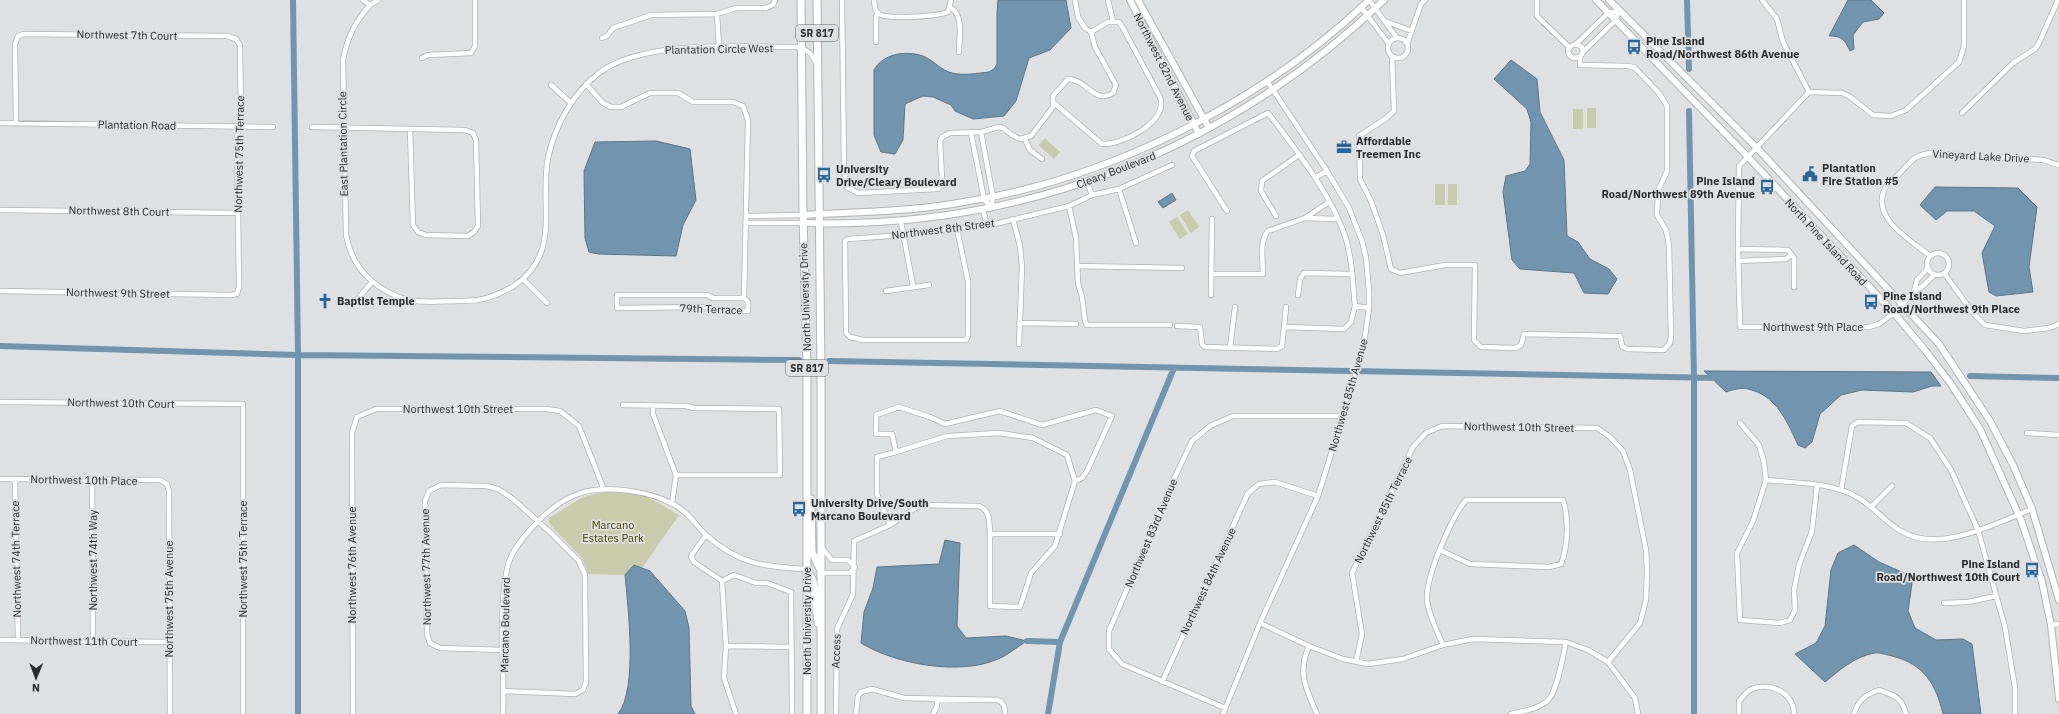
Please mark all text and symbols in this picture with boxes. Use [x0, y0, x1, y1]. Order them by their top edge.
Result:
street label: Northwest 82nd Avenue [1131, 11, 1197, 123]
road number: SR 817 [796, 25, 838, 41]
street label: Northwest 7th Court [77, 27, 178, 43]
place label: Pine Island Road/Northwest 86th Avenue [1646, 34, 1799, 61]
bus stop icon: Pine Island Road/Northwest 86th Avenue [1625, 38, 1643, 56]
street label: Plantation Circle West [665, 41, 774, 57]
street label: East Plantation Circle [335, 91, 351, 197]
street label: Northwest 75th Terrace [231, 95, 247, 213]
street label: Plantation Road [98, 117, 176, 133]
place label: Affordable Treemen Inc [1356, 134, 1421, 161]
office icon: Affordable Treemen Inc [1335, 138, 1353, 156]
street label: Vineyard Lake Drive [1932, 146, 2030, 166]
street label: Cleary Boulevard [1074, 148, 1158, 192]
place label: Plantation Fire Station #5 [1822, 161, 1899, 188]
place label: University Drive/Cleary Boulevard [836, 162, 957, 189]
public building icon: Plantation Fire Station #5 [1801, 165, 1819, 183]
bus stop icon: University Drive/Cleary Boulevard [815, 166, 833, 184]
place label: Pine Island Road/Northwest 89th Avenue [1602, 174, 1755, 201]
bus stop icon: Pine Island Road/Northwest 89th Avenue [1758, 178, 1776, 196]
street label: North Pine Island Road [1782, 195, 1870, 289]
street label: Northwest 8th Court [69, 203, 170, 219]
street label: Northwest 8th Street [891, 216, 995, 242]
street label: North University Drive [796, 243, 814, 351]
street label: Northwest 9th Street [66, 285, 170, 301]
place label: Pine Island Road/Northwest 9th Place [1883, 289, 2020, 316]
church icon: Baptist Temple [316, 292, 334, 310]
bus stop icon: Pine Island Road/Northwest 9th Place [1862, 293, 1880, 311]
place label: Baptist Temple [337, 294, 415, 308]
street label: 79th Terrace [679, 301, 743, 317]
street label: Northwest 9th Place [1763, 320, 1863, 334]
street label: Northwest 85th Avenue [1325, 337, 1371, 453]
road number: SR 817 [786, 360, 828, 376]
street label: Northwest 10th Court [67, 395, 175, 411]
street label: Northwest 10th Street [403, 402, 513, 416]
street label: Northwest 10th Street [1464, 419, 1574, 435]
street label: Northwest 85th Terrace [1351, 454, 1415, 566]
street label: Northwest 10th Place [30, 472, 138, 488]
street label: Northwest 83rd Avenue [1122, 476, 1180, 590]
place label: University Drive/South Marcano Boulevard [811, 496, 929, 523]
street label: Northwest 74th Terrace [8, 500, 24, 618]
street label: Northwest 75th Terrace [236, 500, 250, 618]
bus stop icon: University Drive/South Marcano Boulevard [790, 500, 808, 518]
street label: Northwest 76th Avenue [345, 507, 359, 623]
street label: Northwest 77th Avenue [418, 508, 434, 626]
street label: Northwest 74th Way [86, 509, 100, 611]
park label: Marcano Estates Park [582, 518, 644, 545]
street label: Northwest 84th Avenue [1177, 525, 1239, 637]
street label: Northwest 75th Avenue [162, 541, 176, 657]
place label: Pine Island Road/Northwest 10th Court [1876, 557, 2020, 584]
bus stop icon: Pine Island Road/Northwest 10th Court [2023, 561, 2041, 579]
street label: North University Drive [800, 567, 814, 675]
street label: Marcano Boulevard [497, 577, 513, 673]
street label: Northwest 11th Court [30, 633, 138, 649]
street label: Access [828, 633, 844, 669]
north arrow [16, 658, 56, 698]
text: N [32, 681, 40, 695]

